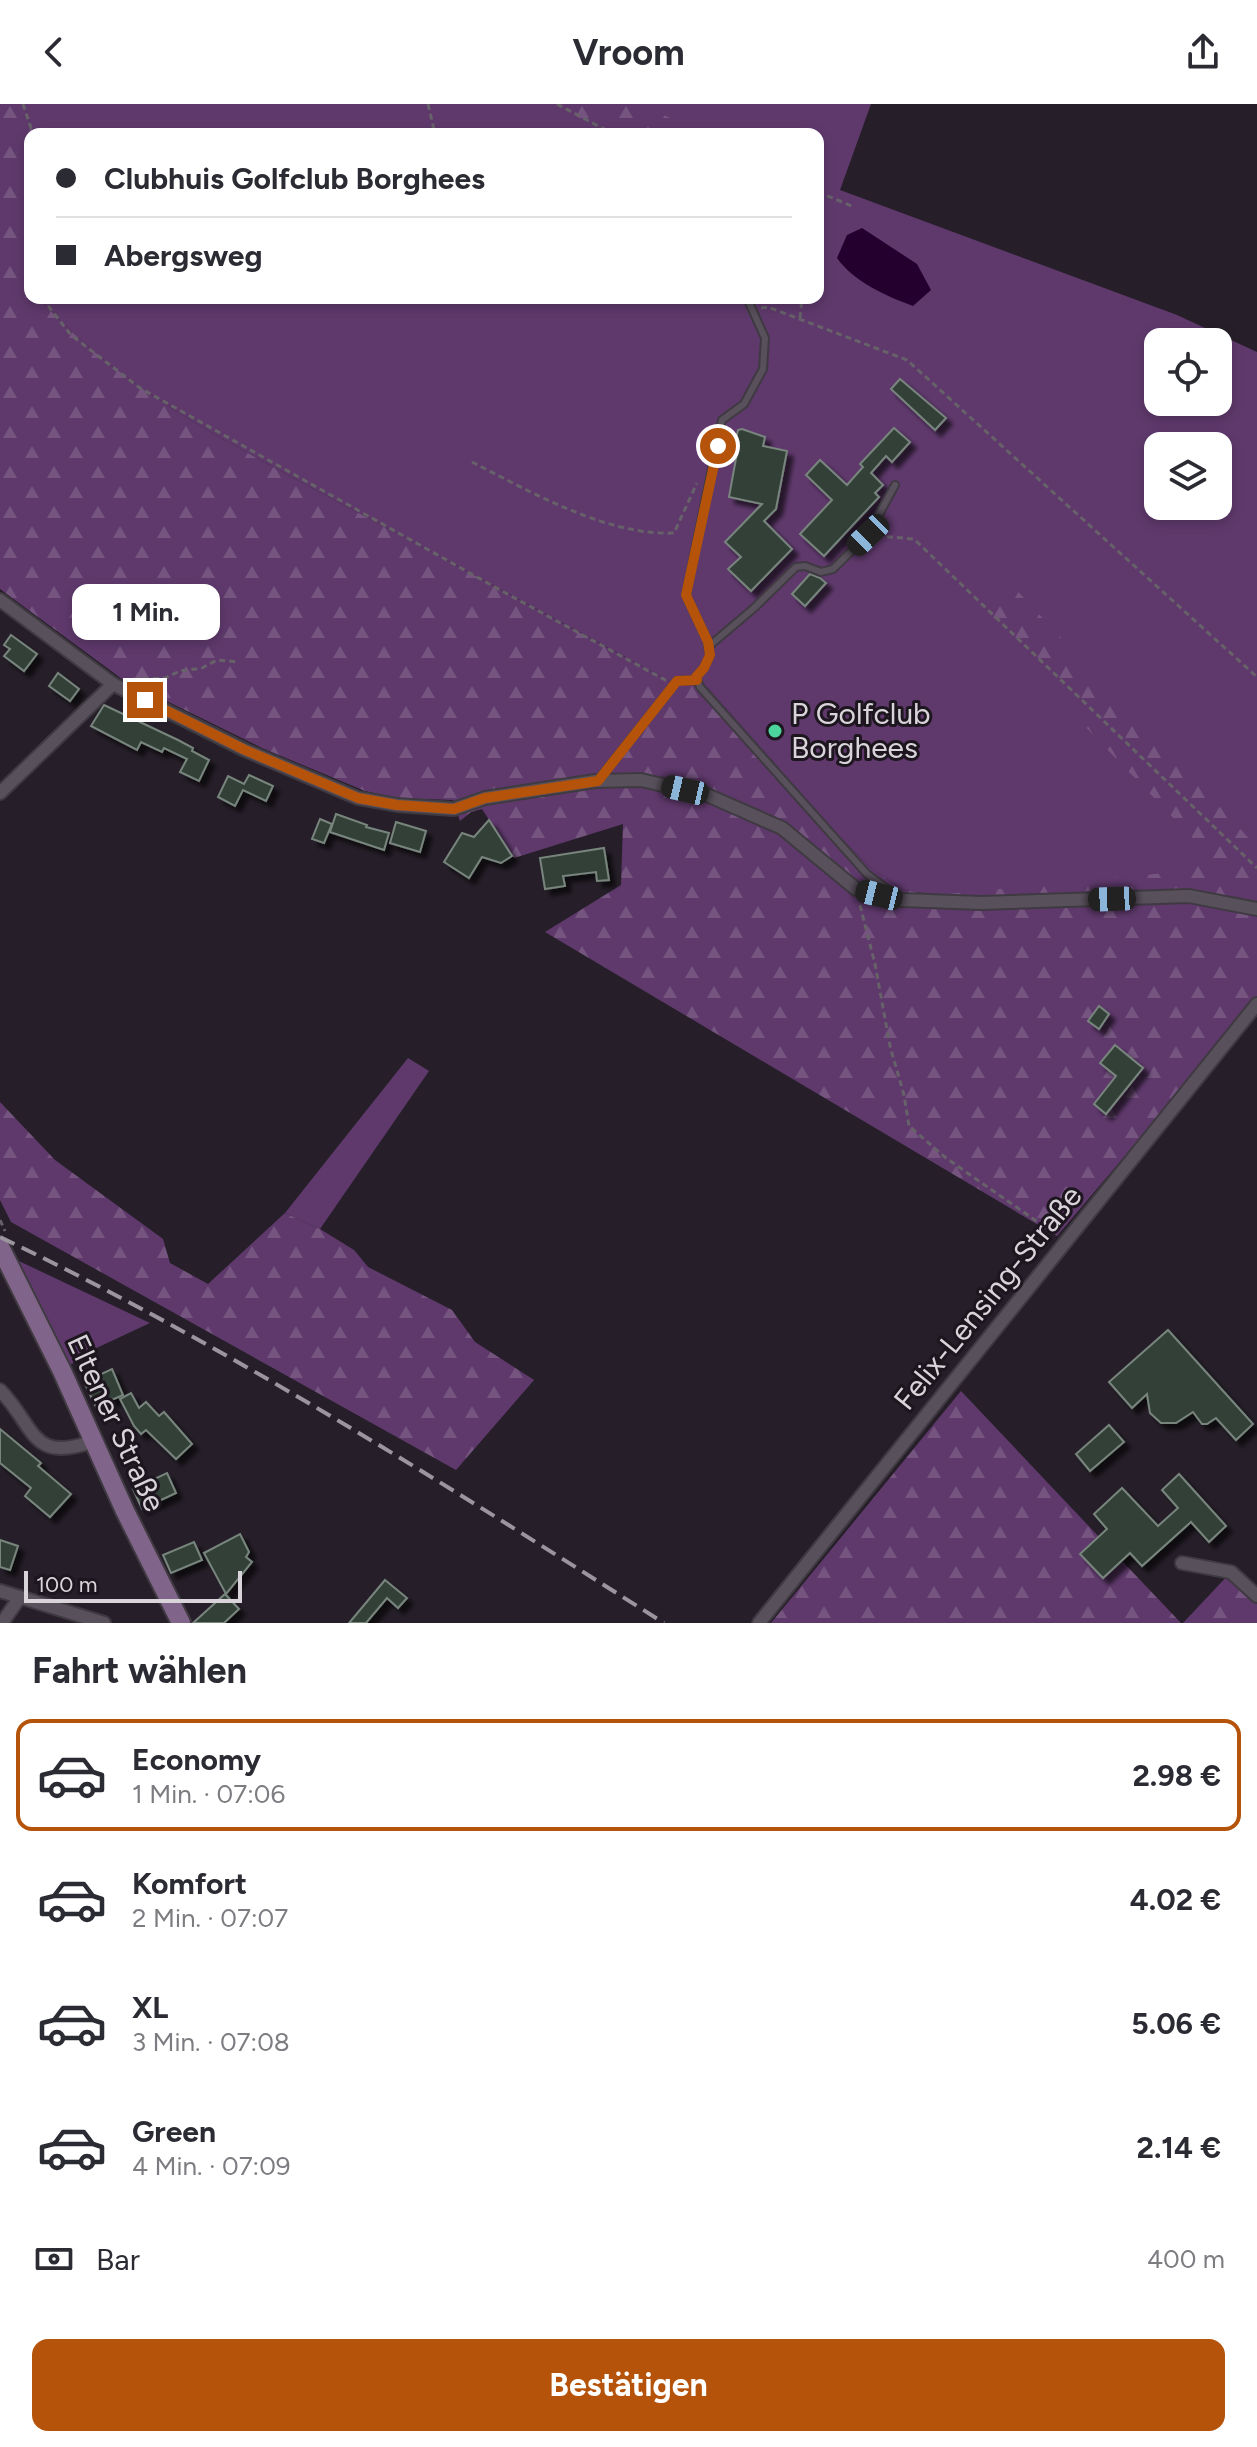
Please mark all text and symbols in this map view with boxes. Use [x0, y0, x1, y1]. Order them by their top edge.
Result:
icon: back [32, 30, 76, 74]
icon: share [1181, 30, 1225, 74]
text: Vroom [572, 31, 685, 74]
text: Clubhuis Golfclub Borghees [104, 160, 485, 197]
text: Abergsweg [104, 237, 263, 274]
map controls [1144, 328, 1232, 520]
button: locate [1144, 328, 1232, 416]
route start [700, 428, 736, 464]
button: layers [1144, 432, 1232, 520]
car [842, 510, 894, 560]
callout: 1 Min. [71, 584, 219, 640]
text: 1 Min. [112, 596, 180, 628]
route end [127, 682, 163, 718]
place label: P Golfclub Borghees [791, 695, 931, 766]
marker: P Golfclub Borghees [766, 722, 784, 740]
car [659, 773, 711, 807]
car [853, 878, 905, 912]
car [1088, 886, 1136, 912]
street label: Felix-Lensing-Straße [886, 1178, 1089, 1417]
street label: Eltener Straße [59, 1328, 174, 1517]
scale bar [24, 1567, 242, 1603]
text: 100 m [36, 1571, 97, 1598]
text: Fahrt wählen [32, 1649, 247, 1692]
icon: car [36, 1739, 108, 1811]
text: Economy [132, 1741, 261, 1778]
text: 2.98 € [1132, 1757, 1221, 1794]
text: 1 Min. · 07:06 [132, 1778, 285, 1810]
icon: car [36, 1863, 108, 1935]
text: Komfort [132, 1865, 247, 1902]
text: 4.02 € [1130, 1881, 1221, 1918]
text: 2 Min. · 07:07 [132, 1902, 288, 1934]
icon: car [36, 1987, 108, 2059]
text: XL [132, 1989, 168, 2026]
text: 5.06 € [1131, 2005, 1221, 2042]
text: 3 Min. · 07:08 [132, 2026, 290, 2058]
icon: car [36, 2111, 108, 2183]
text: Green [132, 2113, 216, 2150]
text: 2.14 € [1137, 2129, 1221, 2166]
text: 4 Min. · 07:09 [132, 2150, 291, 2182]
icon: cash [32, 2237, 76, 2281]
text: Bar [96, 2241, 140, 2278]
text: 400 m [1147, 2243, 1225, 2275]
button: Bestätigen [32, 2339, 1225, 2431]

